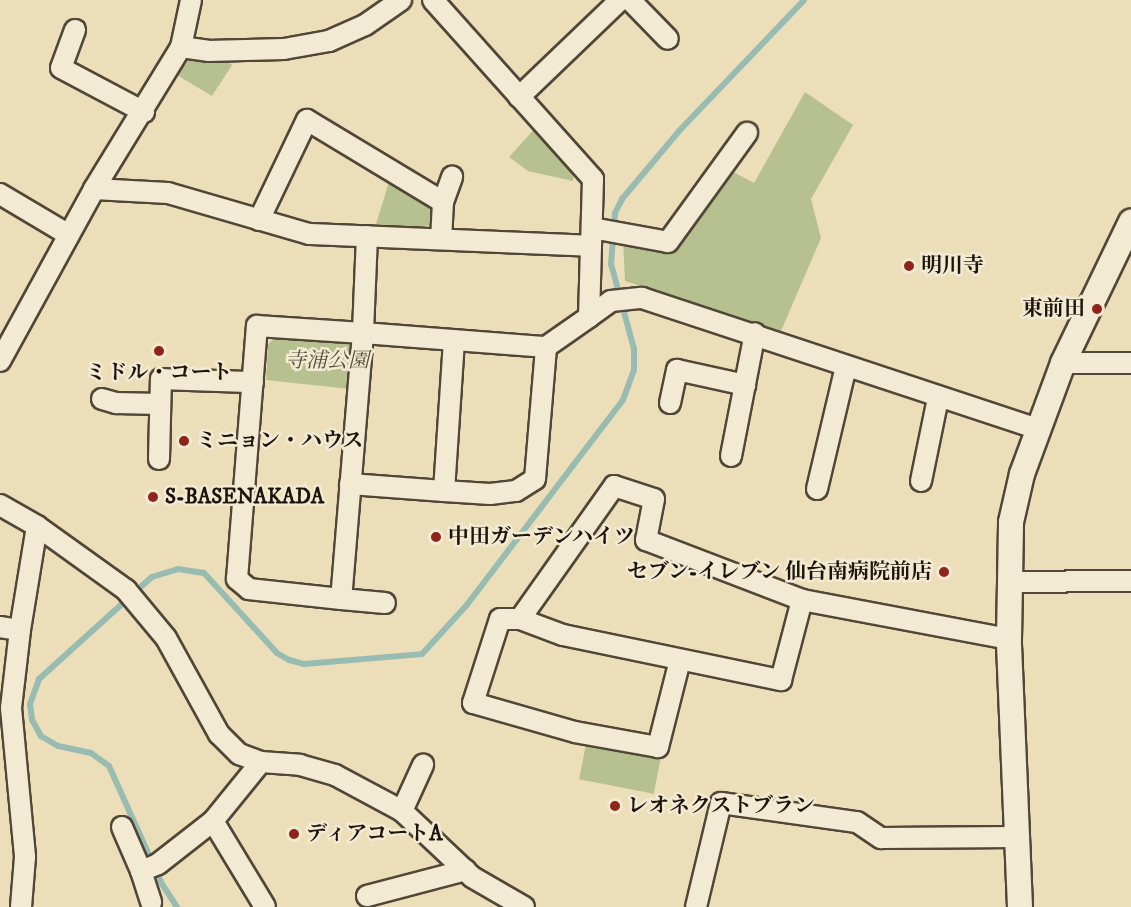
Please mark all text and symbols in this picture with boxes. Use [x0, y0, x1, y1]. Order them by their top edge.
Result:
place label: 明川寺 [921, 253, 984, 279]
marker: 明川寺 [902, 259, 916, 273]
place label: 東前田 [1022, 296, 1085, 322]
marker: 東前田 [1090, 302, 1104, 316]
marker: ミドル・コート [152, 344, 166, 358]
park label: 寺浦公園 [285, 348, 369, 374]
place label: ミドル・コート [86, 360, 232, 386]
place label: ミニョン・ハウス [196, 428, 364, 454]
marker: ミニョン・ハウス [177, 434, 191, 448]
place label: S-BASENAKADA [165, 484, 324, 510]
marker: S-BASENAKADA [146, 490, 160, 504]
place label: 中田ガーデンハイツ [448, 524, 637, 550]
marker: 中田ガーデンハイツ [429, 530, 443, 544]
place label: セブン-イレブン 仙台南病院前店 [625, 559, 932, 585]
marker: セブン-イレブン 仙台南病院前店 [937, 565, 951, 579]
place label: レオネクストブラン [627, 793, 816, 819]
marker: レオネクストブラン [608, 799, 622, 813]
place label: ディアコートA [306, 821, 445, 847]
marker: ディアコートA [287, 827, 301, 841]

